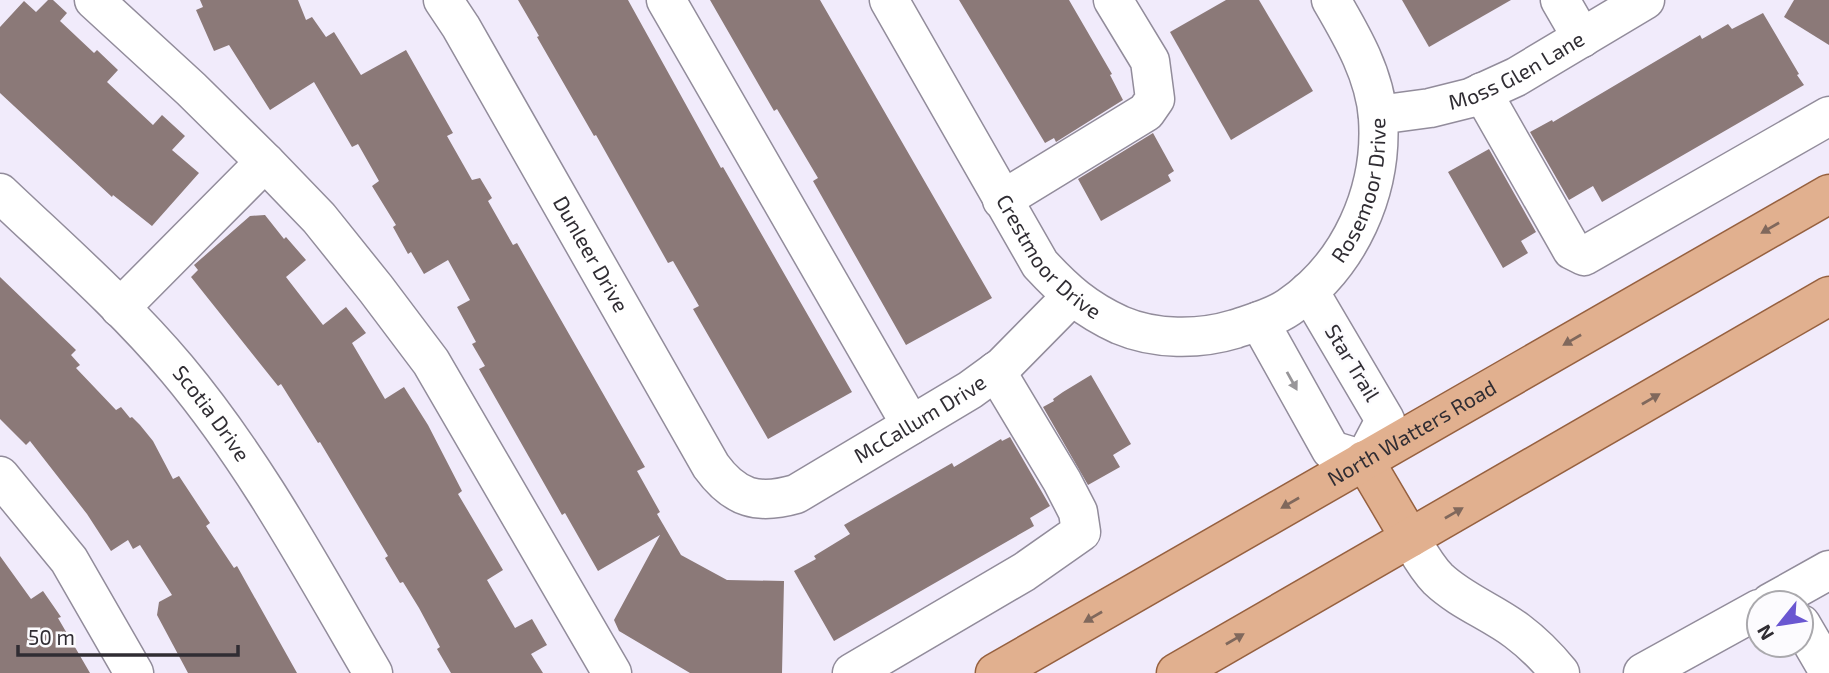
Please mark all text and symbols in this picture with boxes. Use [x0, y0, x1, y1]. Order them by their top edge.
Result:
street label: Moss Glen Lane [1446, 25, 1588, 114]
street label: Rosemoor Drive [1325, 117, 1390, 267]
street label: Crestmoor Drive [992, 190, 1106, 323]
street label: Dunleer Drive [549, 191, 635, 316]
one-way arrow [1760, 221, 1779, 234]
street label: Star Trail [1321, 319, 1386, 406]
one-way arrow [1563, 334, 1582, 346]
street label: Scotia Drive [168, 360, 256, 466]
street label: McCallum Drive [849, 369, 990, 467]
one-way arrow [1286, 371, 1298, 390]
street label: North Watters Road [1323, 374, 1500, 490]
one-way arrow [1641, 393, 1660, 405]
one-way arrow [1281, 497, 1300, 509]
one-way arrow [1444, 507, 1463, 519]
north arrow [1745, 589, 1815, 659]
one-way arrow [1084, 611, 1103, 623]
scale bar [18, 614, 238, 658]
text: N [1751, 621, 1778, 644]
text: 50 m [28, 624, 75, 649]
one-way arrow [1226, 633, 1245, 645]

